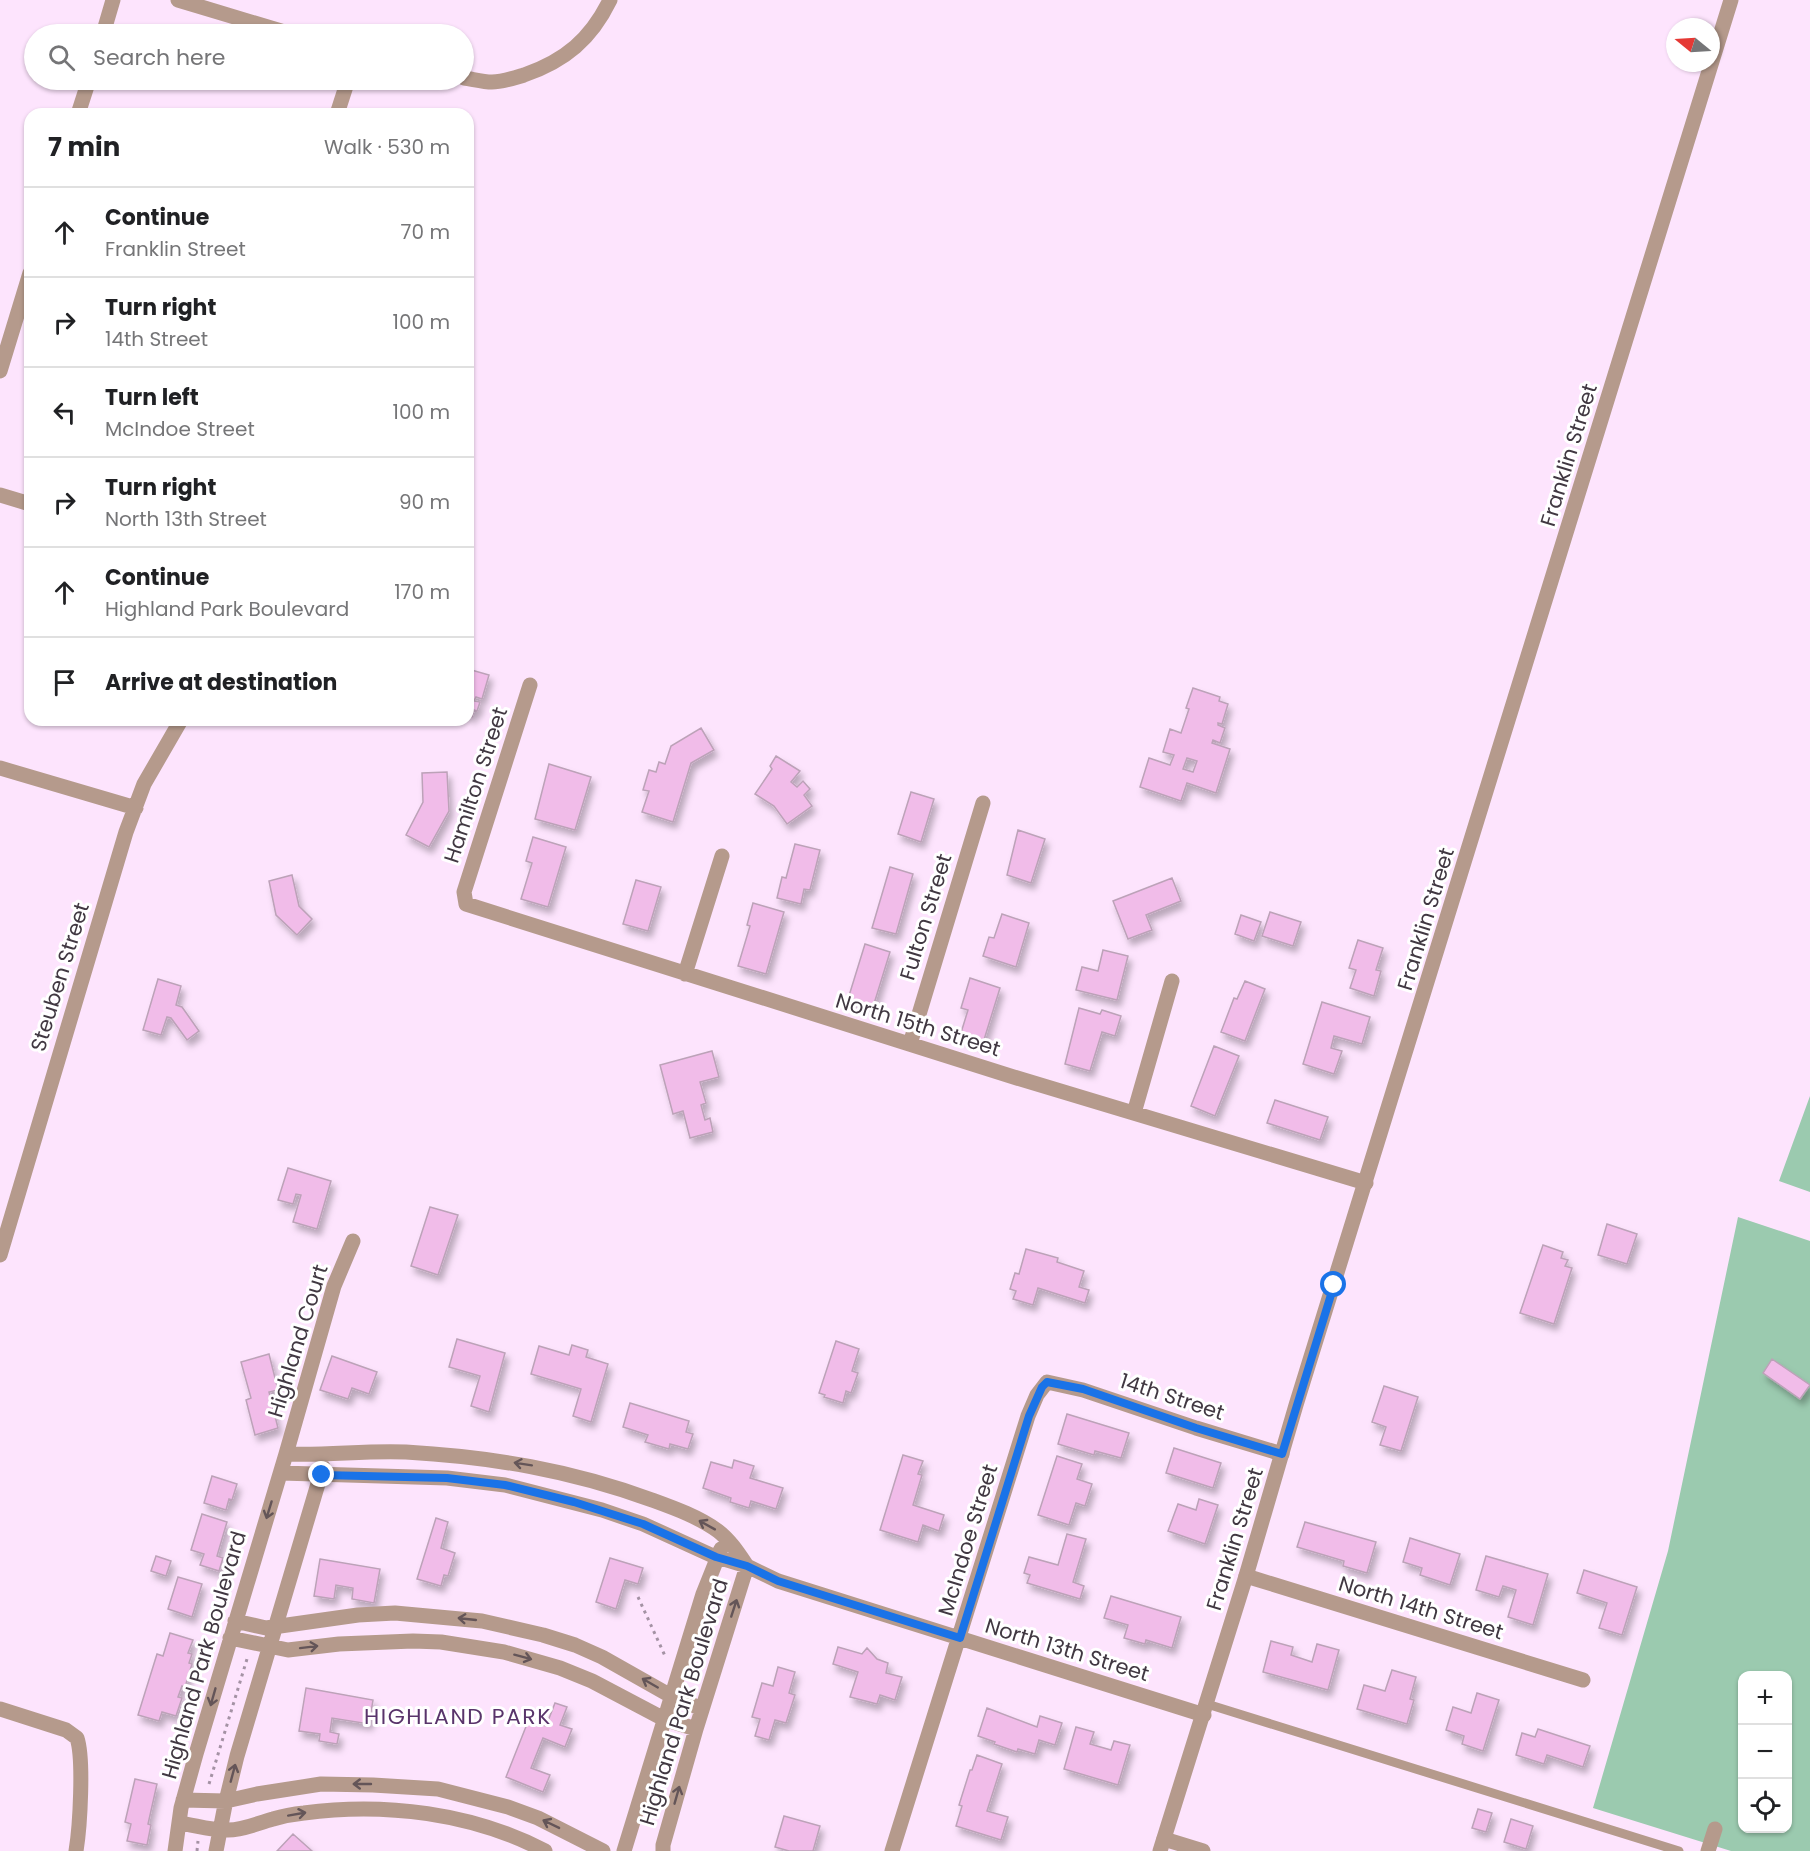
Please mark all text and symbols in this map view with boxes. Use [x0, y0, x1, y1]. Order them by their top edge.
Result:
north arrow [1666, 18, 1720, 72]
search box [24, 24, 474, 90]
icon: search [45, 41, 78, 74]
text: Search here [93, 42, 226, 73]
text: 7 min [48, 129, 120, 165]
text: Walk · 530 m [324, 133, 450, 161]
text: Continue [105, 202, 209, 233]
icon: ahead [48, 216, 81, 249]
text: 70 m [401, 218, 450, 246]
text: Franklin Street [105, 235, 246, 263]
text: Turn right [105, 292, 216, 323]
icon: right [48, 306, 81, 339]
text: 100 m [393, 308, 450, 336]
text: 14th Street [105, 325, 208, 353]
street label: Franklin Street [1533, 380, 1604, 530]
text: Turn left [105, 382, 199, 413]
icon: left [48, 396, 81, 429]
text: 100 m [393, 398, 450, 426]
text: McIndoe Street [105, 415, 255, 443]
text: Turn right [105, 472, 216, 503]
icon: right [48, 486, 81, 519]
text: 90 m [399, 488, 450, 516]
text: North 13th Street [105, 505, 267, 533]
text: Continue [105, 562, 209, 593]
icon: ahead [48, 576, 81, 609]
text: 170 m [394, 578, 450, 606]
text: Highland Park Boulevard [105, 595, 349, 623]
icon: arrive [48, 666, 81, 699]
text: Arrive at destination [105, 667, 337, 698]
street label: Hamilton Street [437, 703, 514, 867]
street label: Franklin Street [1390, 844, 1461, 994]
street label: Fulton Street [893, 850, 959, 984]
street label: Steuben Street [23, 899, 96, 1055]
street label: North 15th Street [832, 986, 1004, 1063]
street label: Highland Court [260, 1261, 335, 1421]
route start [1320, 1271, 1346, 1297]
street label: 14th Street [1116, 1366, 1228, 1427]
one-way arrow [513, 1459, 533, 1470]
street label: McIndoe Street [931, 1460, 1004, 1619]
route end [308, 1461, 334, 1487]
street label: Franklin Street [1199, 1464, 1270, 1614]
one-way arrow [263, 1500, 274, 1519]
one-way arrow [699, 1519, 716, 1531]
street label: Highland Park Boulevard [154, 1528, 253, 1782]
street label: North 14th Street [1335, 1569, 1507, 1646]
street label: Highland Park Boulevard [632, 1575, 735, 1829]
one-way arrow [729, 1599, 740, 1618]
street label: North 13th Street [982, 1611, 1153, 1688]
one-way arrow [458, 1613, 478, 1624]
one-way arrow [298, 1641, 318, 1652]
one-way arrow [513, 1652, 532, 1663]
map controls [1738, 1671, 1792, 1833]
button: + [1738, 1671, 1792, 1725]
one-way arrow [642, 1677, 659, 1689]
one-way arrow [207, 1687, 218, 1706]
district label: HIGHLAND PARK [364, 1701, 552, 1732]
button: − [1738, 1725, 1792, 1779]
one-way arrow [228, 1764, 239, 1783]
one-way arrow [352, 1779, 372, 1790]
button: locate [1738, 1779, 1792, 1833]
one-way arrow [672, 1785, 683, 1804]
one-way arrow [287, 1808, 307, 1819]
one-way arrow [543, 1818, 561, 1830]

